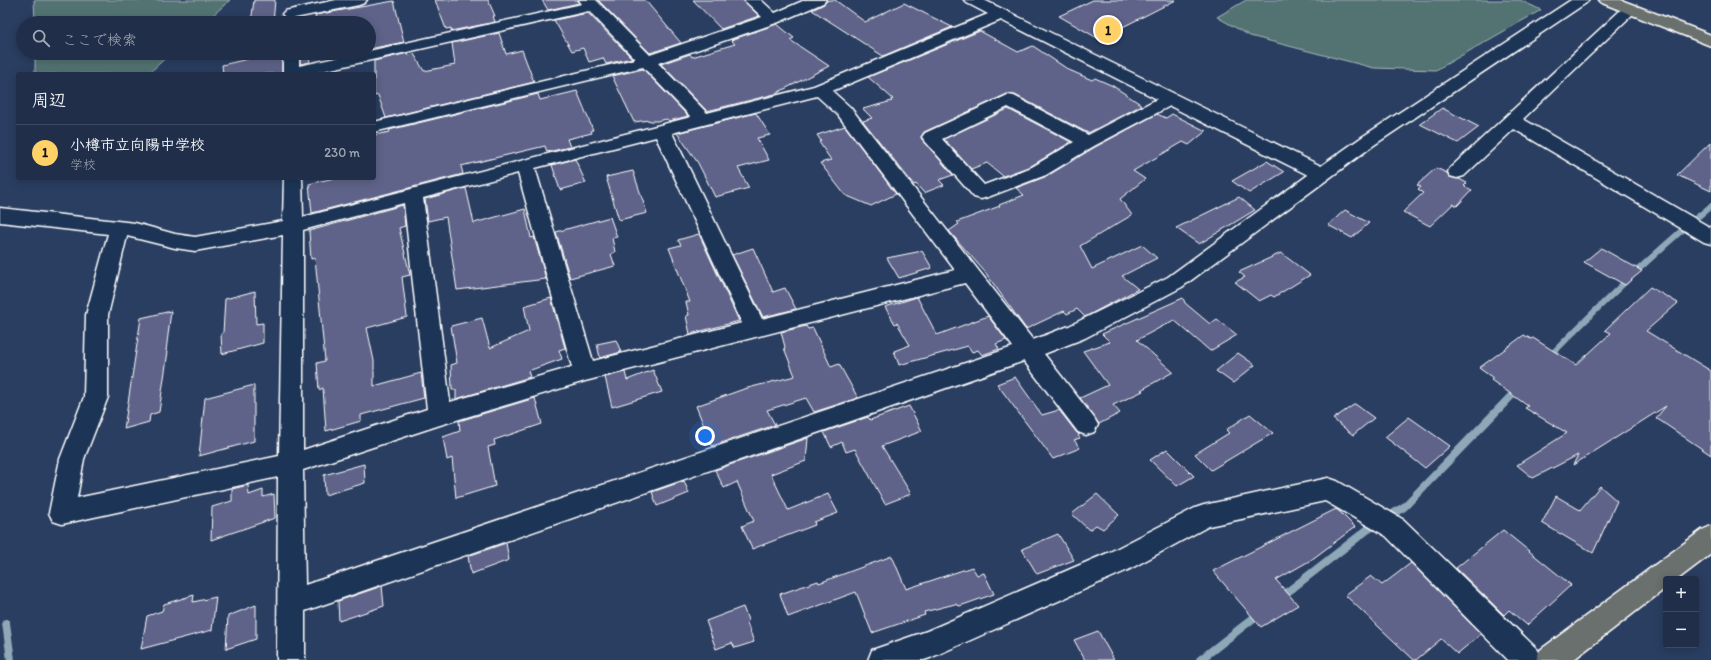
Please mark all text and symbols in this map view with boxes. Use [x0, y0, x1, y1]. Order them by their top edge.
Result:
pin: 1 [1095, 15, 1121, 45]
search box [16, 16, 376, 60]
icon: search [30, 27, 52, 49]
text: ここで検索 [62, 31, 137, 49]
text: 周辺 [32, 90, 66, 110]
text: 小樽市立向陽中学校 [70, 136, 205, 154]
text: 1 [42, 145, 48, 160]
text: 230 m [324, 145, 360, 160]
text: 学校 [70, 157, 96, 172]
your location [695, 426, 715, 446]
map controls [1663, 576, 1699, 648]
button: + [1663, 576, 1699, 612]
button: − [1663, 612, 1699, 648]

